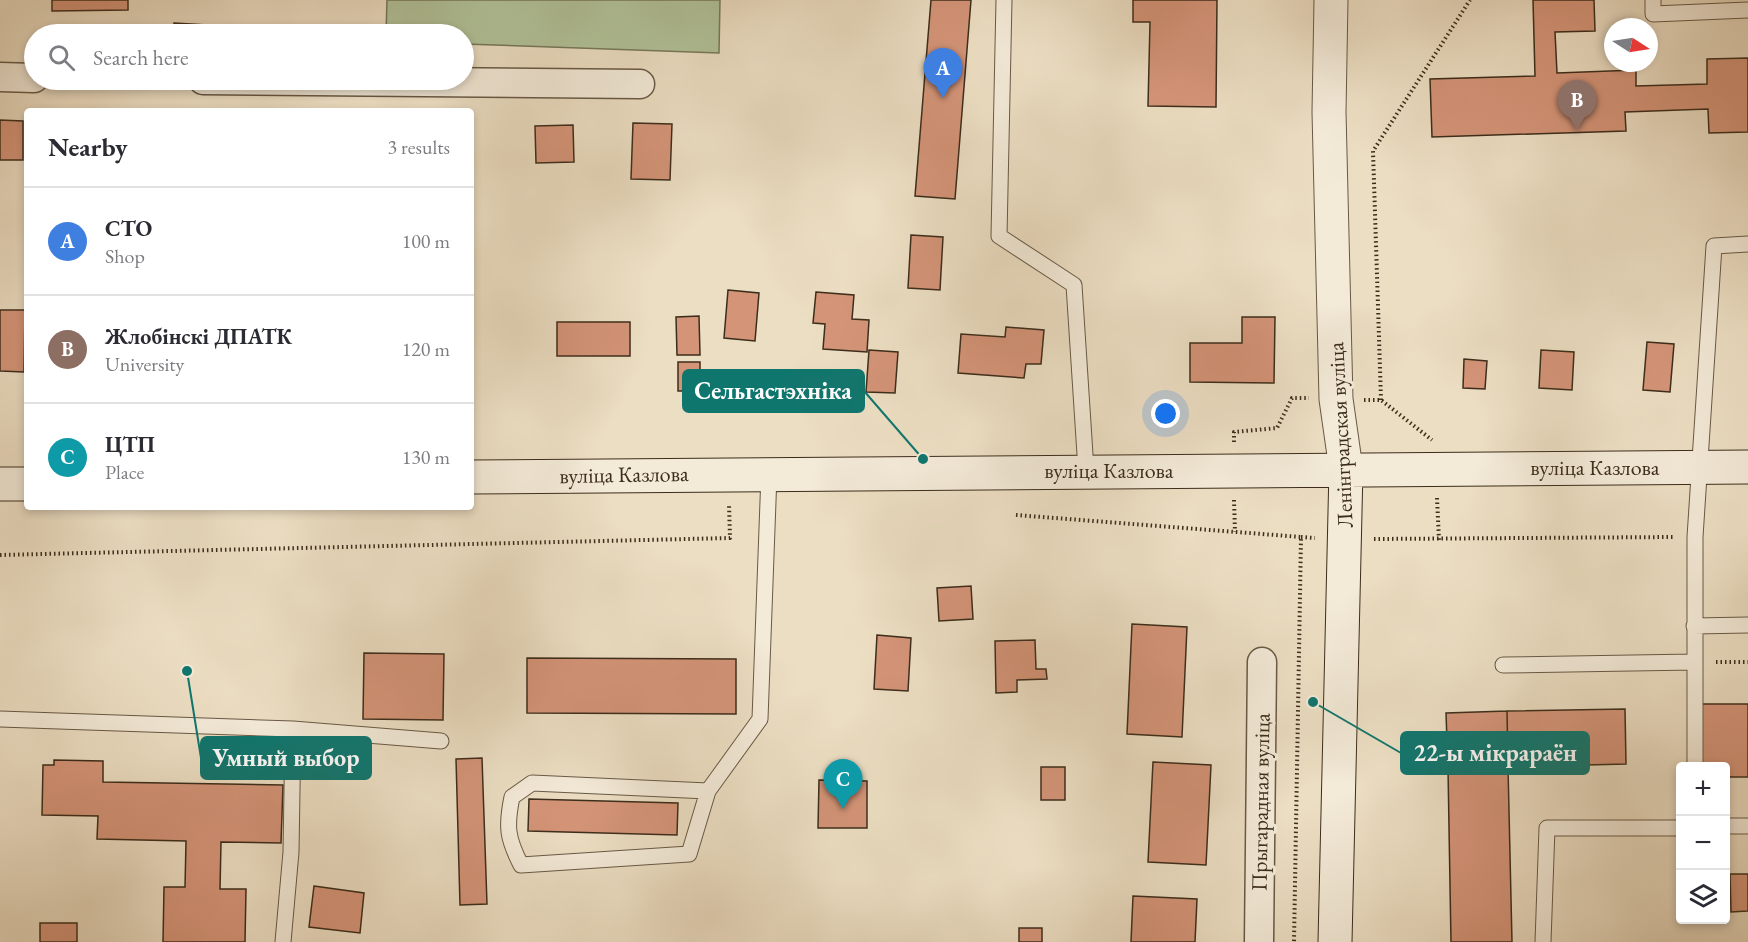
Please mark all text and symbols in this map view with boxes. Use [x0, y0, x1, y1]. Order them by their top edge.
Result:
north arrow [1604, 18, 1658, 72]
search box [24, 24, 474, 90]
icon: search [45, 41, 78, 74]
text: Search here [93, 43, 188, 72]
pin: A [924, 48, 962, 98]
pin: B [1558, 80, 1596, 130]
text: Nearby [48, 130, 128, 164]
text: 3 results [387, 134, 450, 160]
text: СТО [105, 214, 152, 243]
text: A [60, 228, 75, 254]
text: 100 m [402, 228, 450, 254]
text: Shop [105, 243, 145, 269]
text: Жлобінскі ДПАТК [105, 322, 292, 351]
text: B [61, 336, 74, 362]
text: 120 m [402, 336, 450, 362]
street label: Ленінградская вуліца [1321, 341, 1360, 529]
text: University [105, 351, 184, 377]
callout: Сельгастэхніка [683, 370, 864, 412]
text: Сельгастэхніка [694, 375, 852, 406]
your location [1151, 399, 1180, 428]
text: ЦТП [105, 430, 155, 459]
text: C [60, 444, 75, 470]
text: 130 m [402, 444, 450, 470]
street label: вуліца Казлова [1530, 453, 1660, 482]
street label: вуліца Казлова [1044, 456, 1174, 485]
text: Place [105, 459, 144, 485]
street label: вуліца Казлова [559, 459, 689, 490]
street label: Прыгарадная вуліца [1244, 713, 1277, 891]
callout: 22-ы мікрараён [1401, 732, 1589, 774]
callout: Умный выбор [201, 737, 371, 779]
text: 22-ы мікрараён [1413, 737, 1577, 768]
text: Умный выбор [212, 742, 359, 773]
pin: C [824, 760, 862, 809]
map controls [1676, 762, 1730, 924]
button: + [1676, 762, 1730, 816]
button: − [1676, 816, 1730, 870]
button: layers [1676, 870, 1730, 924]

